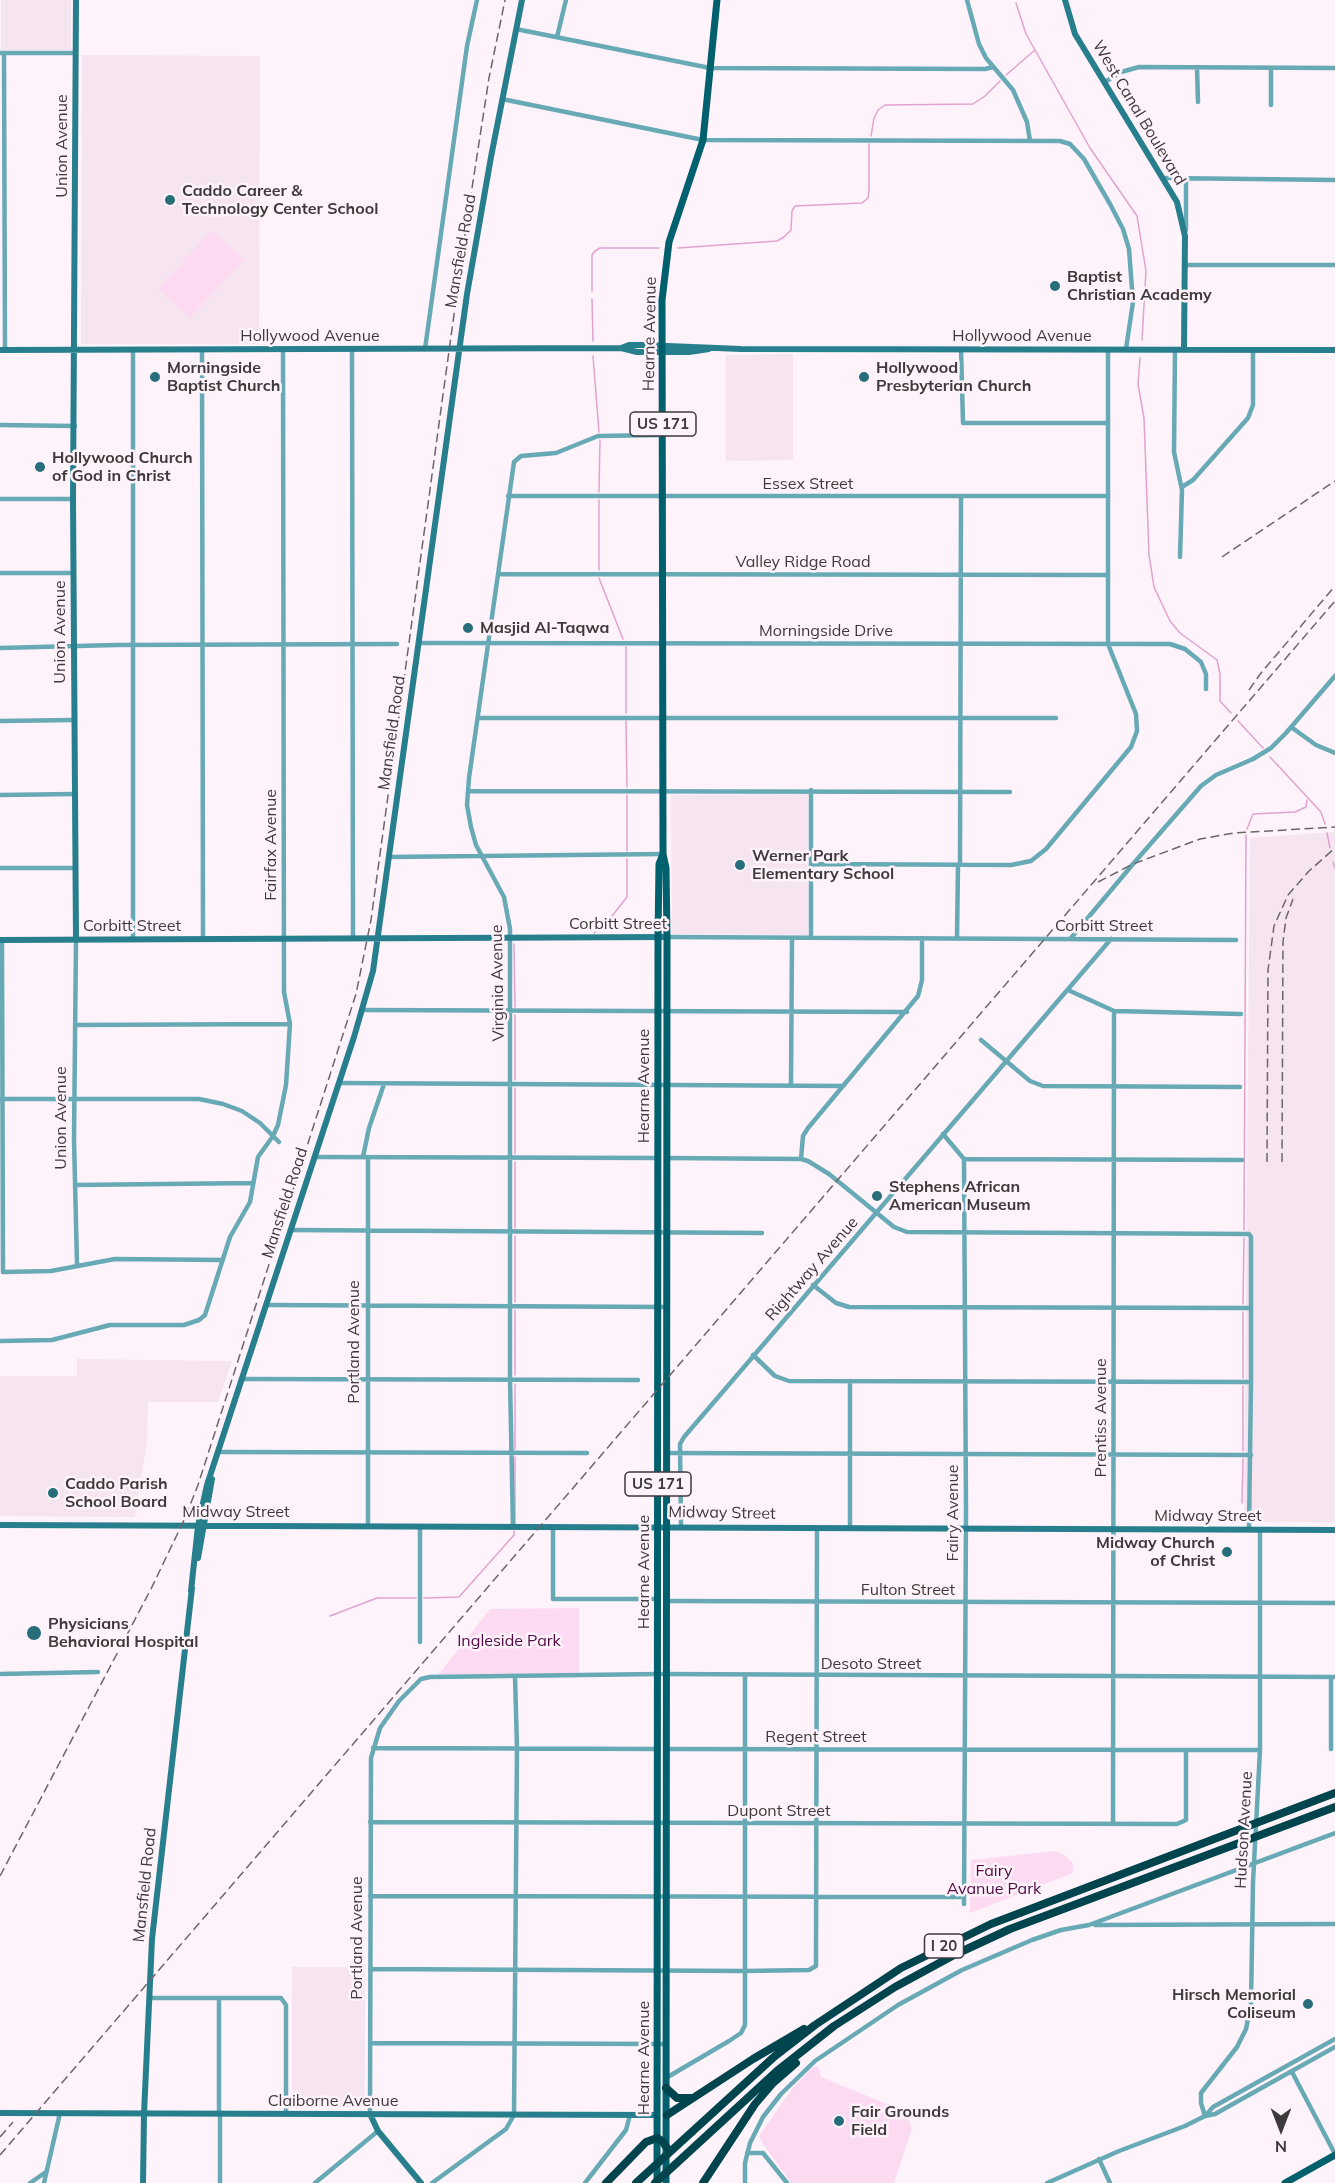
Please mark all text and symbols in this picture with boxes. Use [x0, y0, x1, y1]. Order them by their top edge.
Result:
street label: West Canal Boulevard [1088, 37, 1190, 189]
street label: Union Avenue [52, 94, 72, 198]
place label: Caddo Career & Technology Center School [182, 181, 378, 219]
marker: Caddo Career & Technology Center School [163, 193, 177, 207]
street label: Mansfield Road [442, 193, 480, 309]
place label: Baptist Christian Academy [1067, 267, 1212, 305]
street label: Hearne Avenue [639, 277, 661, 391]
marker: Baptist Christian Academy [1048, 279, 1062, 293]
street label: Hollywood Avenue [240, 326, 380, 346]
street label: Hollywood Avenue [952, 326, 1092, 346]
place label: Morningside Baptist Church [167, 358, 280, 396]
place label: Hollywood Presbyterian Church [876, 358, 1031, 396]
marker: Morningside Baptist Church [148, 370, 162, 384]
marker: Hollywood Presbyterian Church [857, 370, 871, 384]
road number: US 171 [630, 412, 696, 436]
place label: Hollywood Church of God in Christ [52, 448, 193, 486]
marker: Hollywood Church of God in Christ [33, 460, 47, 474]
street label: Essex Street [763, 474, 853, 494]
street label: Valley Ridge Road [736, 552, 870, 572]
street label: Union Avenue [50, 580, 70, 684]
place label: Masjid Al-Taqwa [480, 618, 609, 638]
marker: Masjid Al-Taqwa [461, 621, 475, 635]
street label: Morningside Drive [759, 621, 893, 641]
street label: Mansfield Road [374, 675, 410, 791]
street label: Fairfax Avenue [261, 789, 281, 901]
place label: Werner Park Elementary School [752, 846, 894, 884]
marker: Werner Park Elementary School [733, 858, 747, 872]
street label: Corbitt Street [569, 914, 667, 934]
street label: Corbitt Street [83, 916, 181, 936]
street label: Corbitt Street [1055, 916, 1153, 936]
street label: Virginia Avenue [487, 924, 509, 1042]
street label: Hearne Avenue [634, 1029, 654, 1143]
street label: Union Avenue [51, 1066, 71, 1170]
street label: Mansfield Road [258, 1145, 312, 1261]
place label: Stephens African American Museum [889, 1177, 1031, 1215]
marker: Stephens African American Museum [870, 1189, 884, 1203]
street label: Rightway Avenue [762, 1213, 862, 1325]
street label: Portland Avenue [344, 1280, 364, 1404]
street label: Prentiss Avenue [1091, 1358, 1111, 1478]
street label: Fairy Avenue [943, 1465, 963, 1561]
road number: US 171 [625, 1472, 691, 1496]
place label: Caddo Parish School Board [65, 1474, 168, 1512]
marker: Caddo Parish School Board [46, 1486, 60, 1500]
street label: Midway Street [182, 1502, 290, 1522]
street label: Midway Street [668, 1502, 776, 1524]
street label: Midway Street [1154, 1506, 1262, 1526]
street label: Hearne Avenue [634, 1515, 654, 1629]
place label: Midway Church of Christ [1096, 1533, 1215, 1571]
marker: Midway Church of Christ [1220, 1545, 1234, 1559]
street label: Fulton Street [861, 1580, 955, 1600]
place label: Physicians Behavioral Hospital [48, 1614, 198, 1652]
marker: Physicians Behavioral Hospital [25, 1624, 43, 1642]
park label: Ingleside Park [457, 1631, 561, 1651]
street label: Desoto Street [821, 1654, 921, 1674]
street label: Regent Street [765, 1727, 867, 1747]
street label: Hudson Avenue [1231, 1771, 1257, 1889]
street label: Dupont Street [727, 1801, 831, 1821]
street label: Mansfield Road [129, 1827, 161, 1943]
park label: Fairy Avanue Park [947, 1861, 1041, 1899]
street label: Portland Avenue [347, 1876, 367, 2000]
road number: I 20 [924, 1934, 964, 1958]
place label: Hirsch Memorial Coliseum [1172, 1985, 1296, 2023]
marker: Hirsch Memorial Coliseum [1301, 1997, 1315, 2011]
street label: Hearne Avenue [634, 2001, 654, 2115]
street label: Claiborne Avenue [268, 2091, 398, 2111]
north arrow [1251, 2099, 1311, 2159]
place label: Fair Grounds Field [851, 2102, 949, 2140]
marker: Fair Grounds Field [832, 2114, 846, 2128]
text: N [1275, 2137, 1287, 2157]

